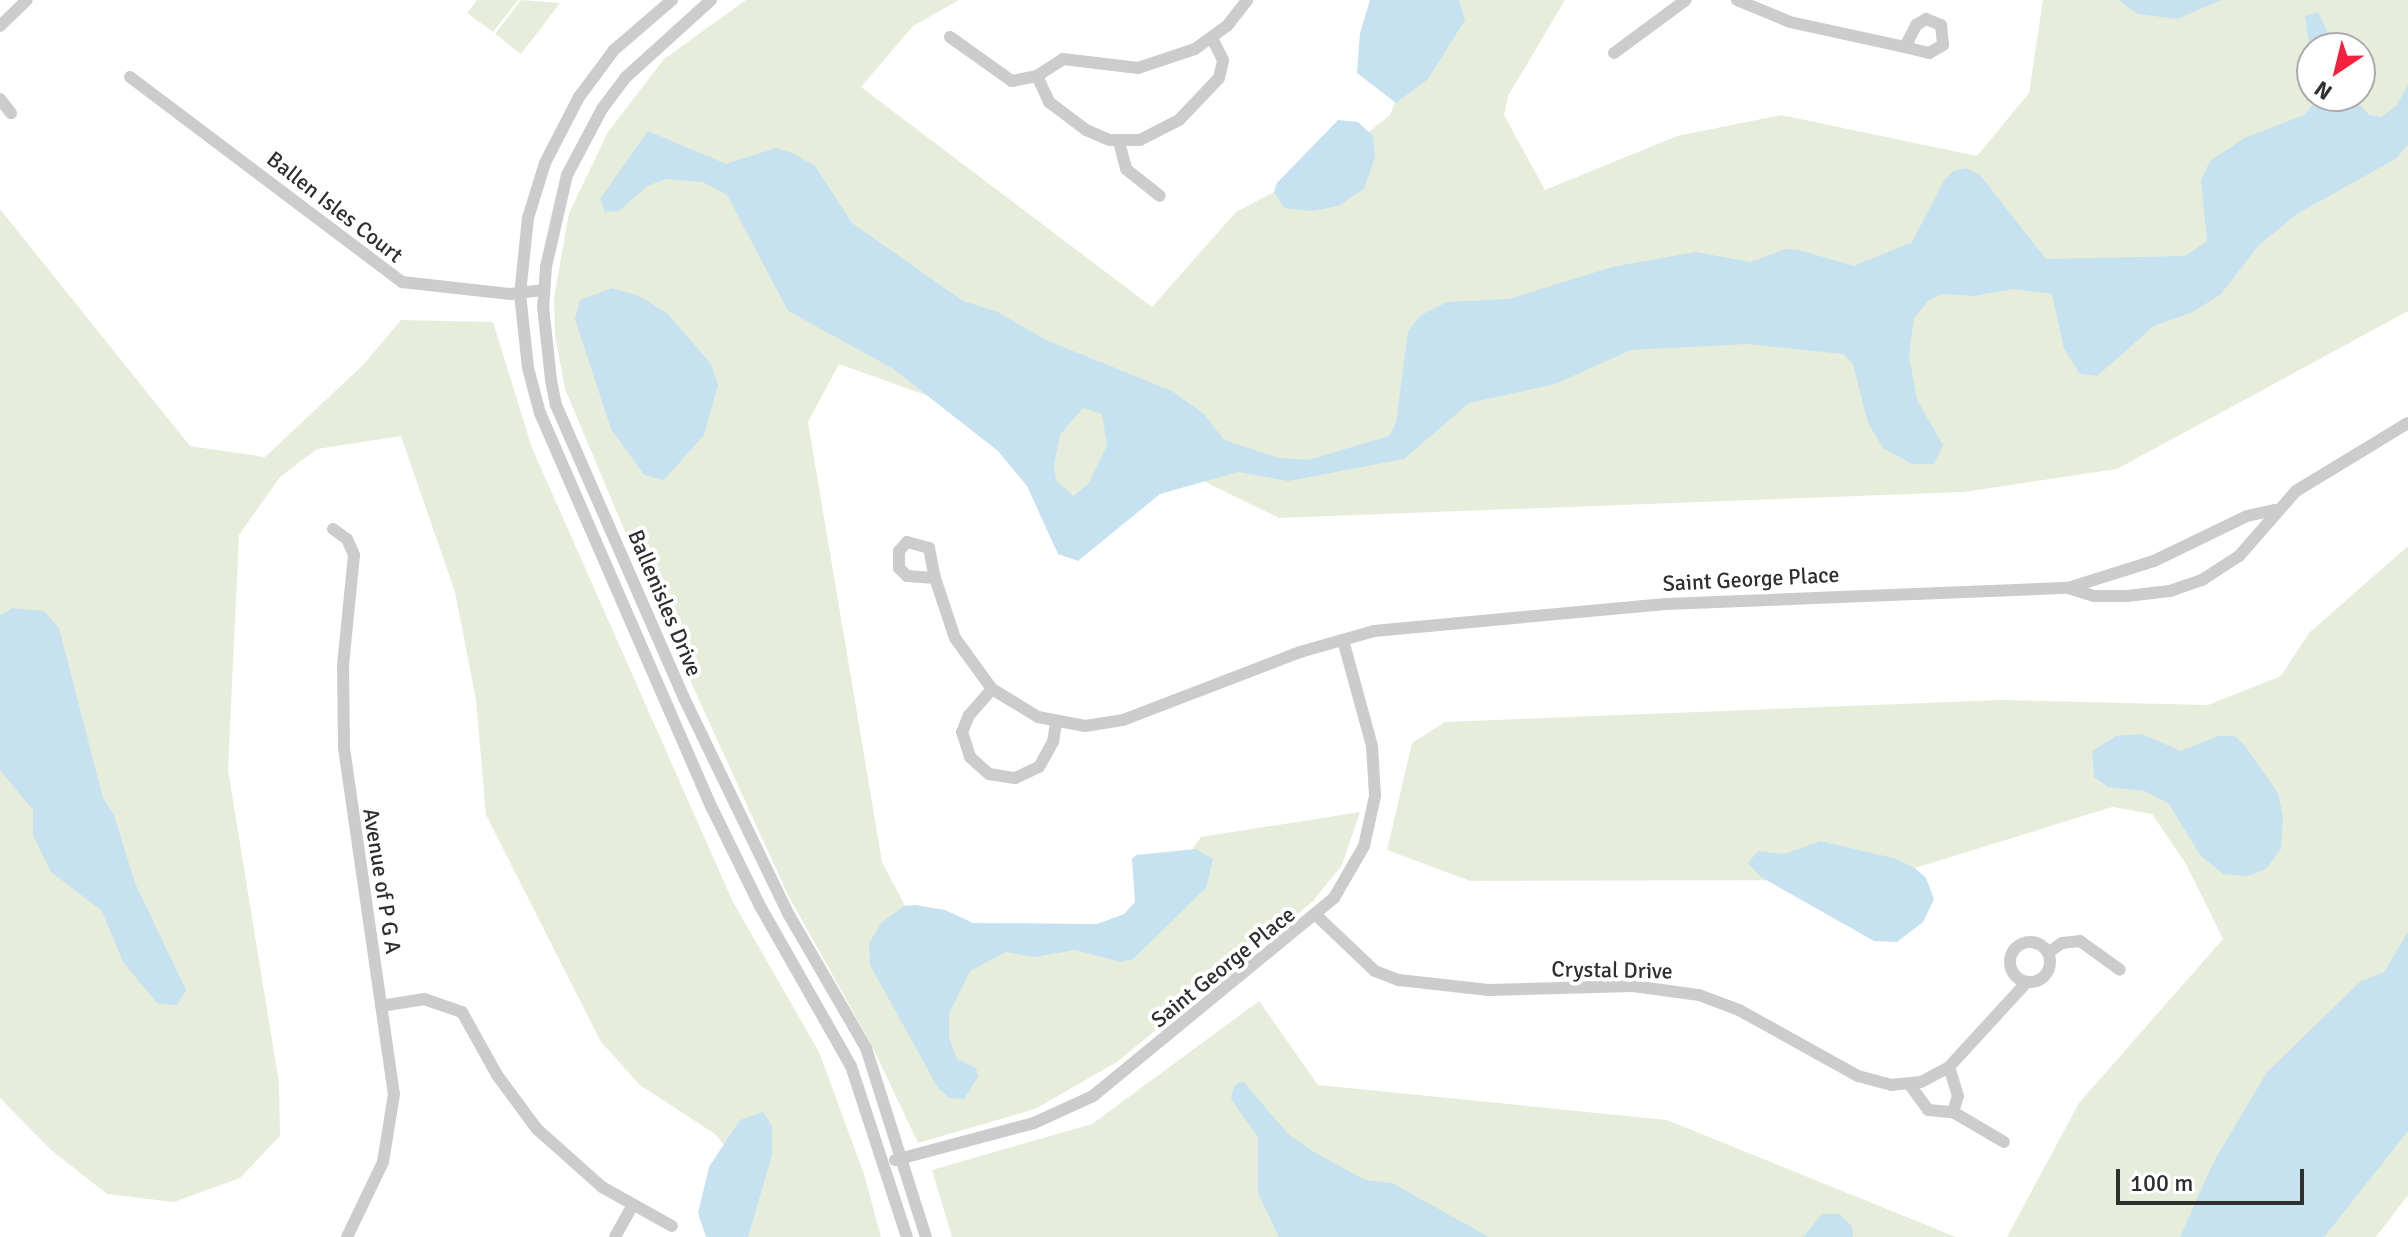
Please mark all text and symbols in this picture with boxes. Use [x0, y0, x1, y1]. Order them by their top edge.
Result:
north arrow [2296, 32, 2376, 112]
text: N [2309, 75, 2337, 106]
street label: Ballen Isles Court [262, 146, 408, 268]
street label: Ballenisles Drive [622, 526, 708, 680]
street label: Saint George Place [1662, 561, 1840, 597]
street label: Avenue of P G A [357, 806, 407, 956]
street label: Saint George Place [1146, 901, 1300, 1033]
street label: Crystal Drive [1551, 956, 1673, 984]
scale bar [2120, 1153, 2308, 1203]
text: 100 m [2130, 1168, 2193, 1198]

